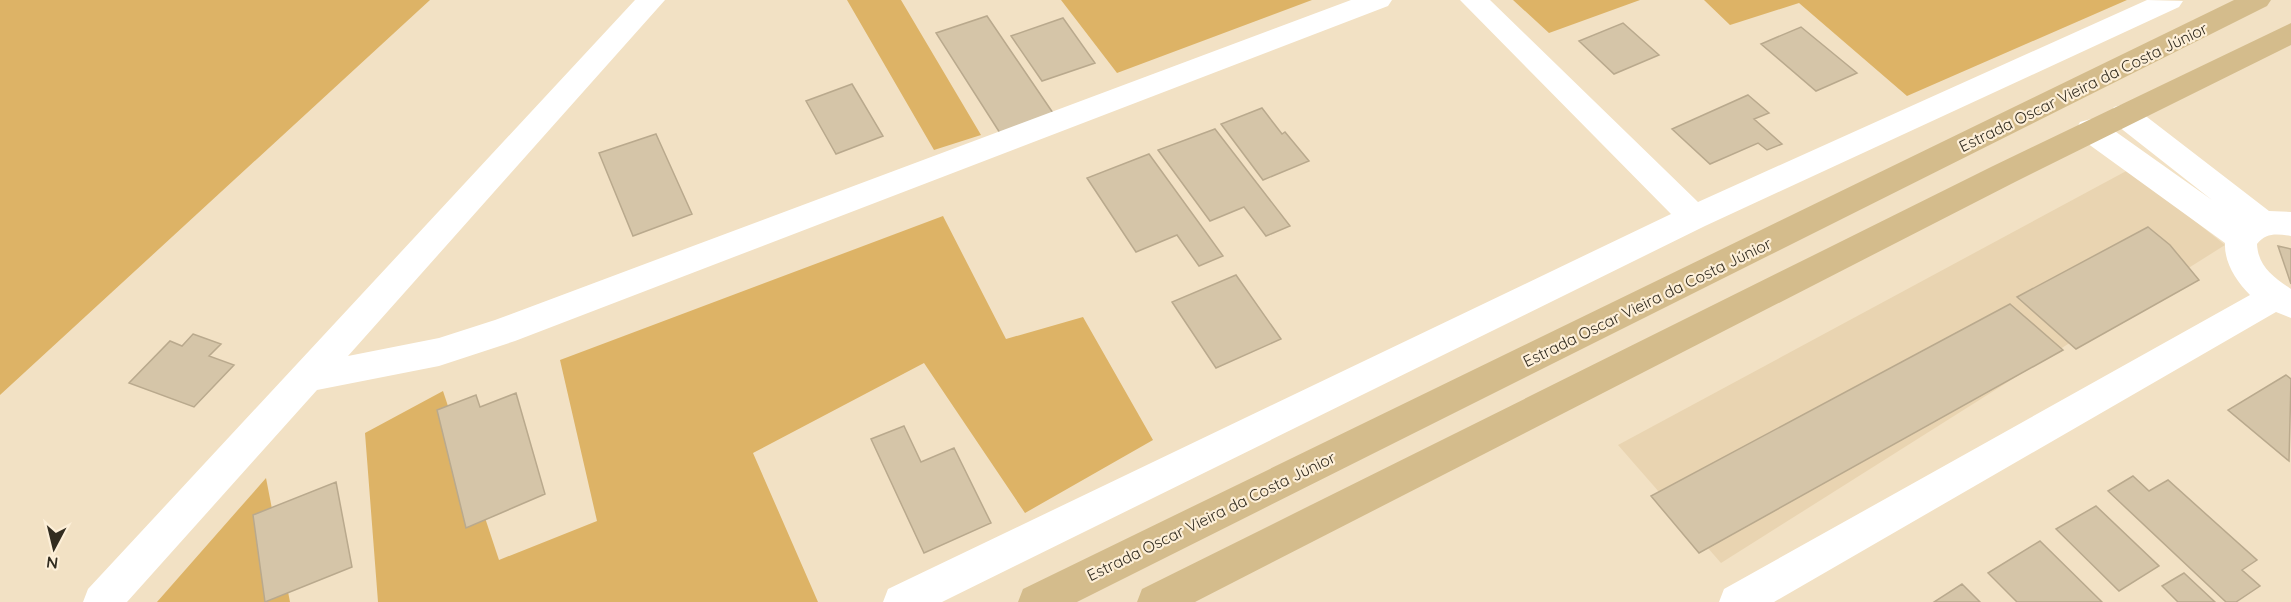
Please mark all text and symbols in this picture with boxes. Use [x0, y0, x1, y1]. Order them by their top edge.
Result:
street label: Estrada Oscar Vieira da Costa Júnior [1956, 18, 2210, 156]
street label: Estrada Oscar Vieira da Costa Júnior [1520, 233, 1774, 371]
street label: Estrada Oscar Vieira da Costa Júnior [1084, 447, 1338, 585]
north arrow [24, 518, 84, 578]
text: N [45, 552, 59, 574]

